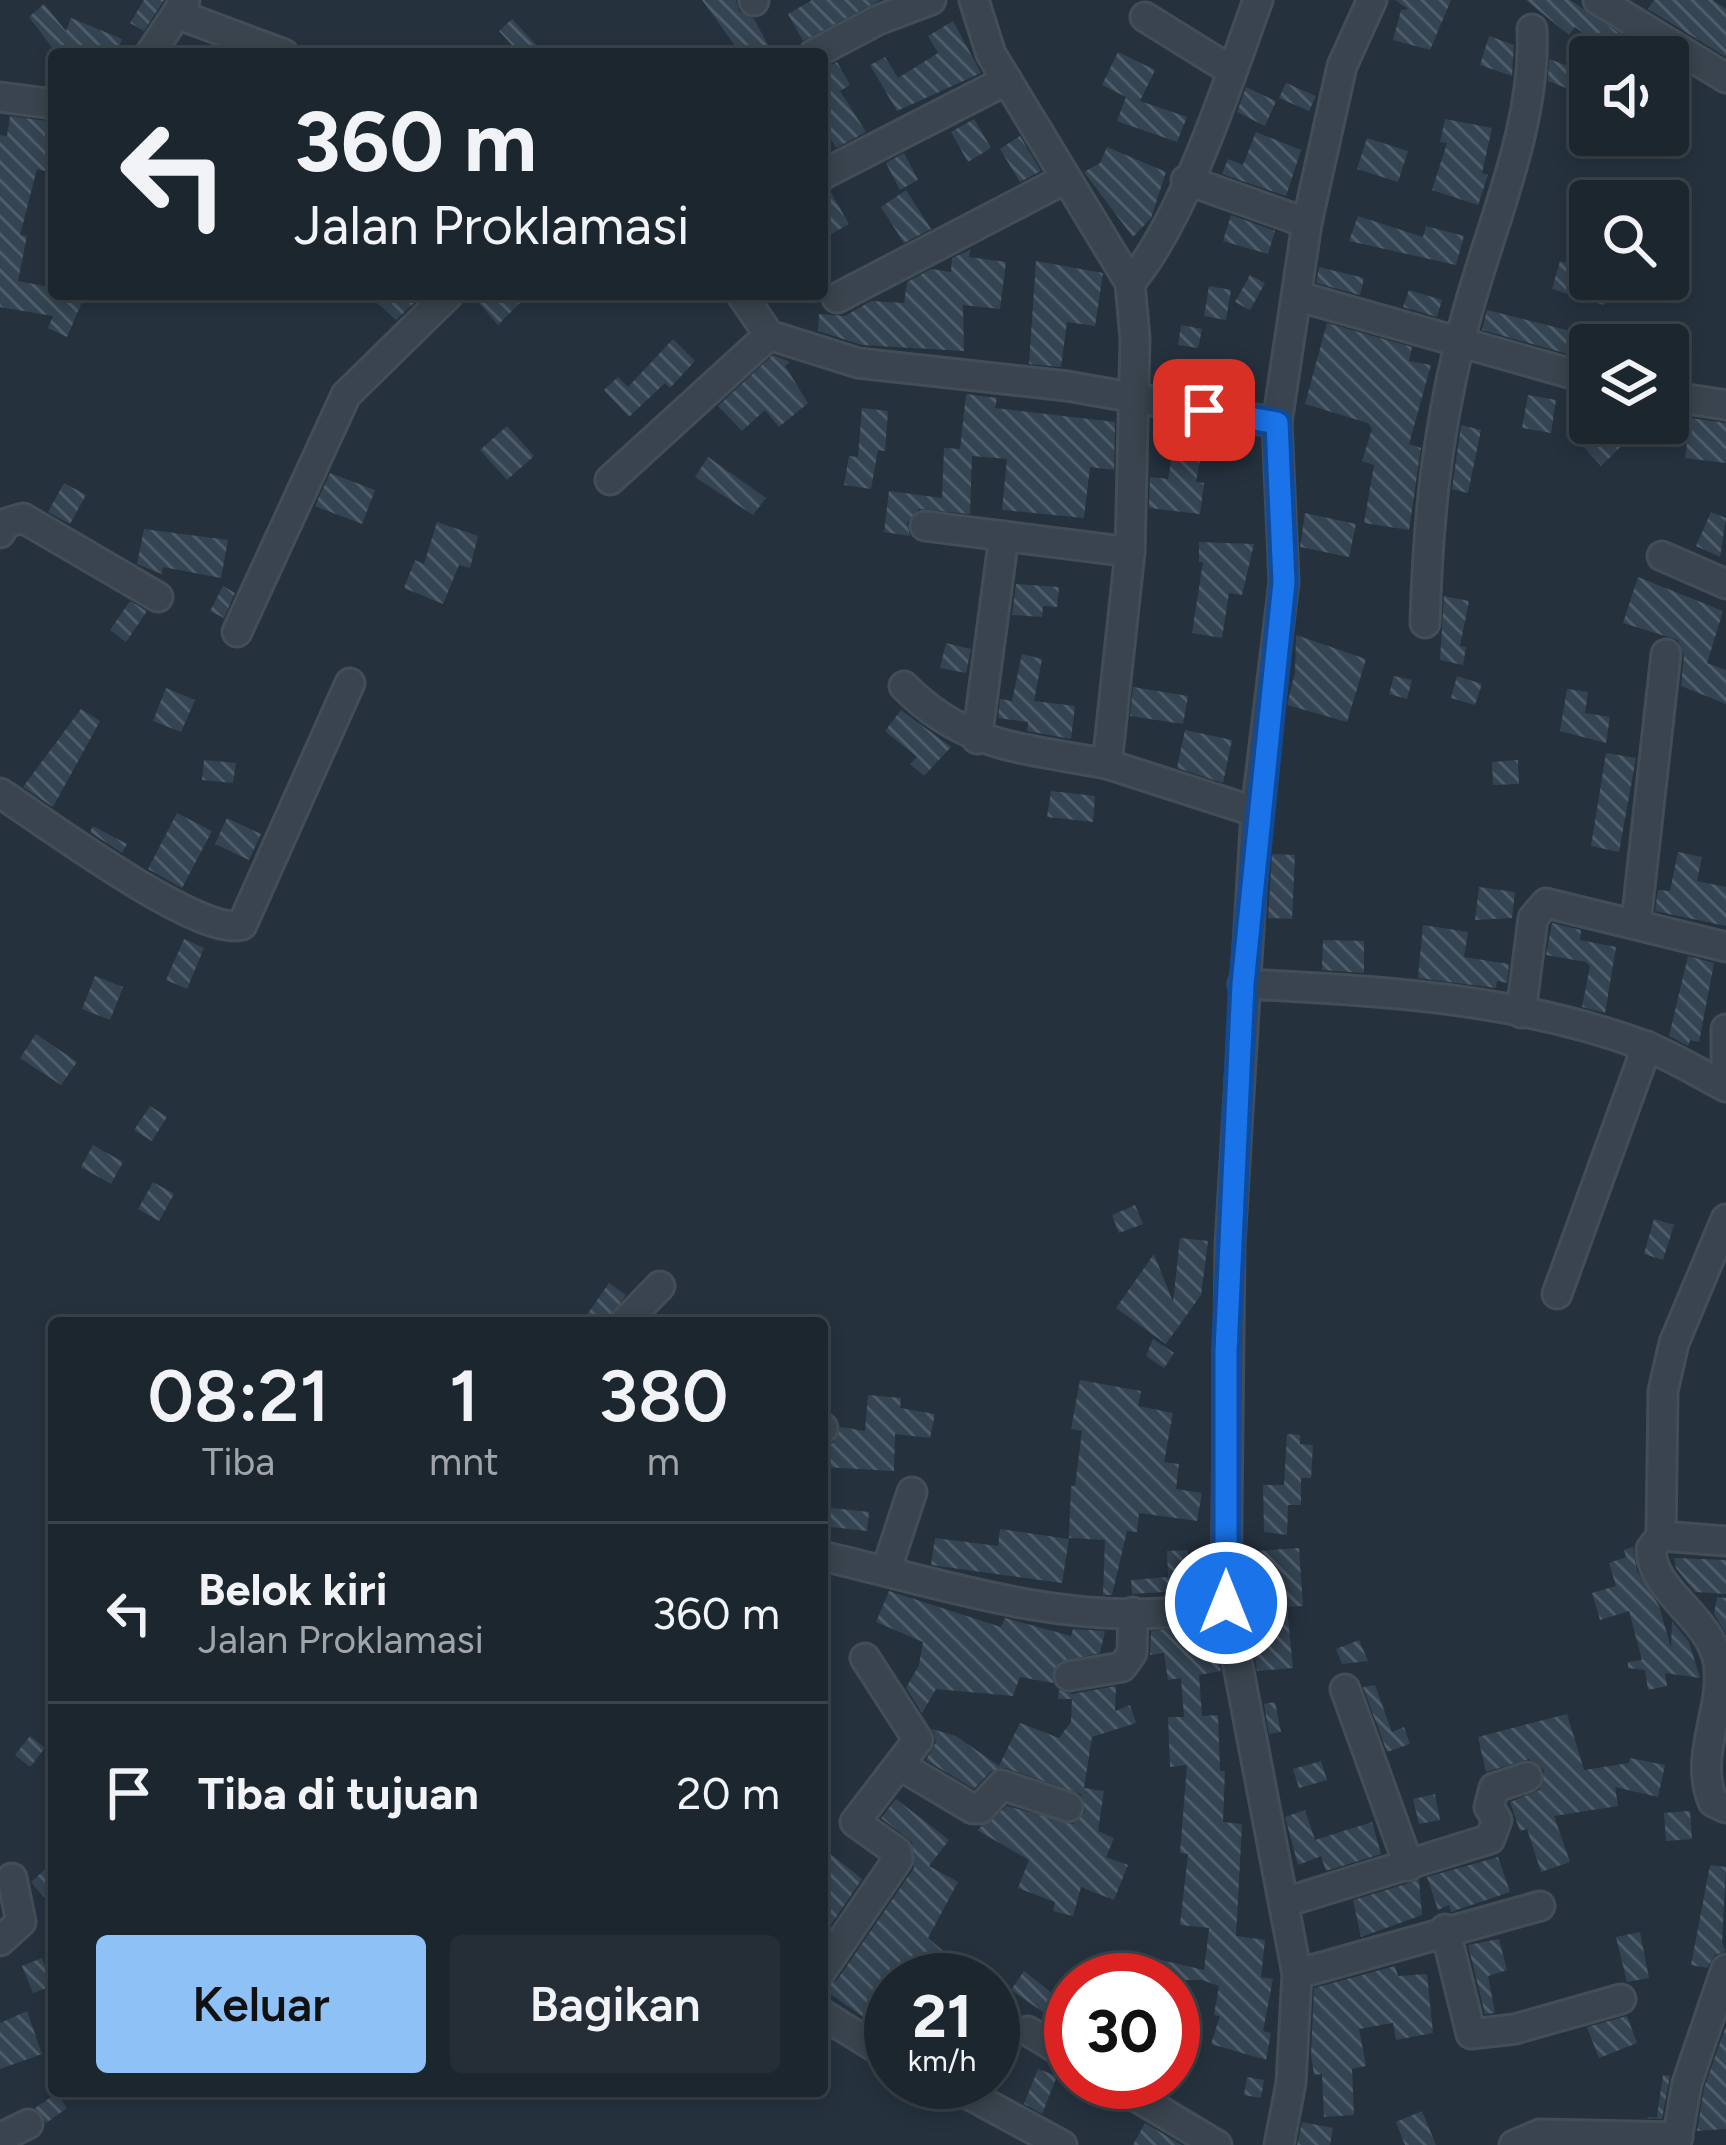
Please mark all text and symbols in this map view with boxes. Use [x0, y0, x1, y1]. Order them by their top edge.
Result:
map controls [1569, 36, 1689, 444]
button: sound [1569, 36, 1689, 156]
text: 360 m [294, 91, 537, 192]
icon: left [96, 96, 252, 252]
button: search [1569, 180, 1689, 300]
text: Jalan Proklamasi [294, 193, 690, 258]
button: layers [1569, 324, 1689, 444]
pin [1153, 359, 1255, 461]
icon: arrive [1171, 377, 1237, 443]
text: 08:21 [147, 1353, 330, 1439]
text: 1 [449, 1353, 479, 1439]
text: 380 [598, 1353, 729, 1439]
text: Tiba [202, 1438, 275, 1485]
text: mnt [429, 1438, 499, 1485]
text: m [647, 1438, 680, 1485]
position arrow [1163, 1540, 1289, 1666]
text: Belok kiri [198, 1562, 387, 1616]
icon: left [96, 1580, 162, 1646]
text: 360 m [652, 1586, 780, 1640]
text: Jalan Proklamasi [198, 1616, 484, 1663]
icon: arrive [96, 1760, 162, 1826]
text: Tiba di tujuan [198, 1766, 479, 1820]
text: 20 m [677, 1766, 780, 1820]
button: Keluar [96, 1935, 426, 2073]
button: Bagikan [450, 1935, 780, 2073]
speed limit sign: 30 [1044, 1953, 1200, 2109]
text: 21 [912, 1980, 972, 2052]
text: km/h [908, 2042, 976, 2079]

